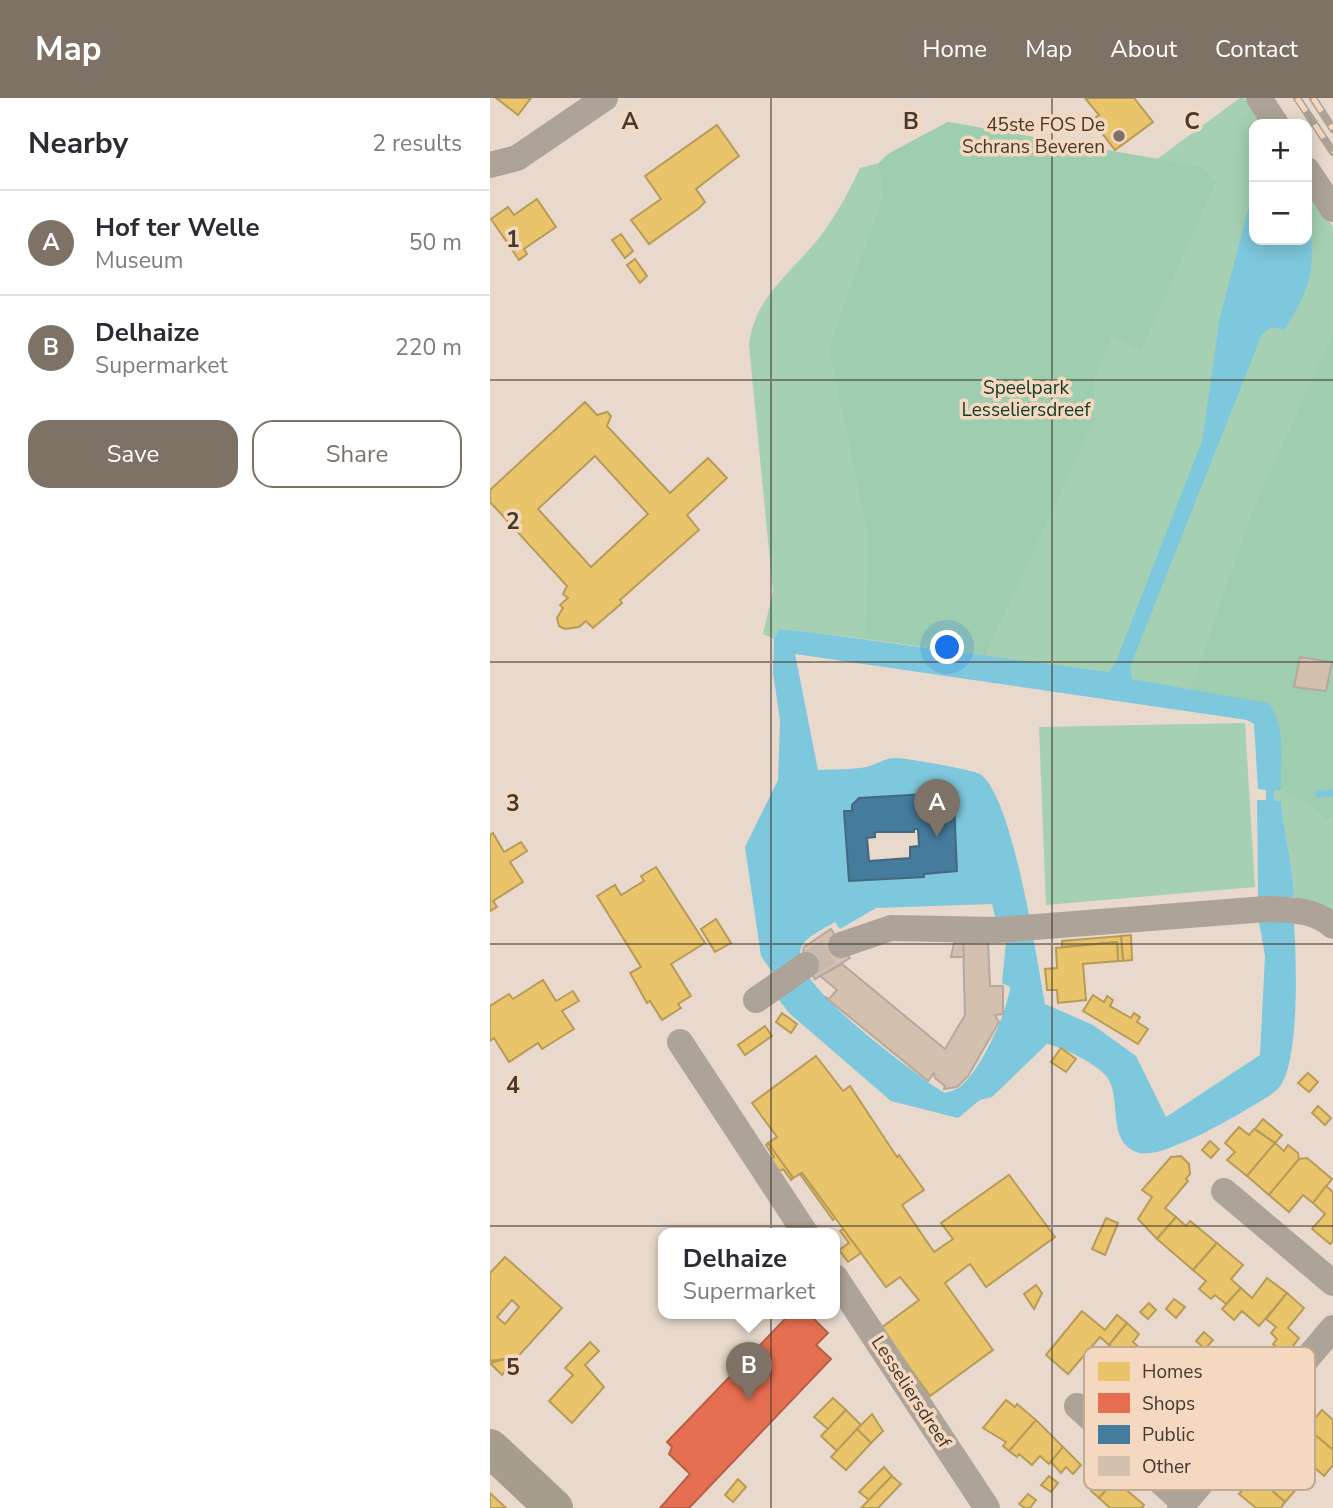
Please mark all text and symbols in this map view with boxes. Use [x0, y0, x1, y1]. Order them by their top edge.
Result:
text: Map [35, 27, 102, 72]
text: Home [922, 33, 987, 65]
text: Map [1025, 33, 1072, 65]
text: About [1110, 33, 1177, 65]
text: Contact [1215, 33, 1298, 65]
text: A [621, 106, 639, 137]
text: B [903, 106, 919, 137]
text: C [1184, 106, 1200, 137]
place label: 45ste FOS De Schrans Beveren [962, 112, 1105, 160]
map controls [1249, 119, 1312, 245]
button: + [1249, 119, 1312, 182]
text: Nearby [28, 123, 128, 164]
text: 2 results [372, 128, 462, 159]
marker: 45ste FOS De Schrans Beveren [1111, 128, 1127, 144]
button: − [1249, 182, 1312, 245]
text: Hof ter Welle [95, 210, 260, 245]
text: 1 [506, 224, 520, 255]
text: A [42, 227, 60, 258]
text: 50 m [409, 227, 462, 258]
text: Museum [95, 245, 183, 276]
text: Delhaize [95, 315, 199, 350]
text: B [43, 332, 59, 363]
text: 220 m [395, 332, 462, 363]
text: Supermarket [95, 350, 228, 381]
park label: Speelpark Lesseliersdreef [962, 375, 1091, 423]
button: Save [28, 420, 238, 488]
button: Share [252, 420, 462, 488]
text: 2 [506, 506, 520, 537]
your location [930, 630, 964, 664]
pin: A [914, 779, 960, 837]
text: 3 [506, 788, 520, 819]
text: 4 [506, 1070, 520, 1101]
popup [658, 1228, 840, 1319]
text: Delhaize [683, 1241, 787, 1276]
text: Supermarket [683, 1276, 815, 1307]
street label: Lesseliersdreef [865, 1331, 957, 1454]
pin: B [726, 1342, 772, 1400]
legend [1084, 1347, 1315, 1490]
text: 5 [506, 1352, 520, 1383]
text: Homes [1142, 1359, 1203, 1385]
text: Shops [1142, 1391, 1195, 1417]
text: Public [1142, 1422, 1195, 1448]
text: Other [1142, 1454, 1191, 1480]

